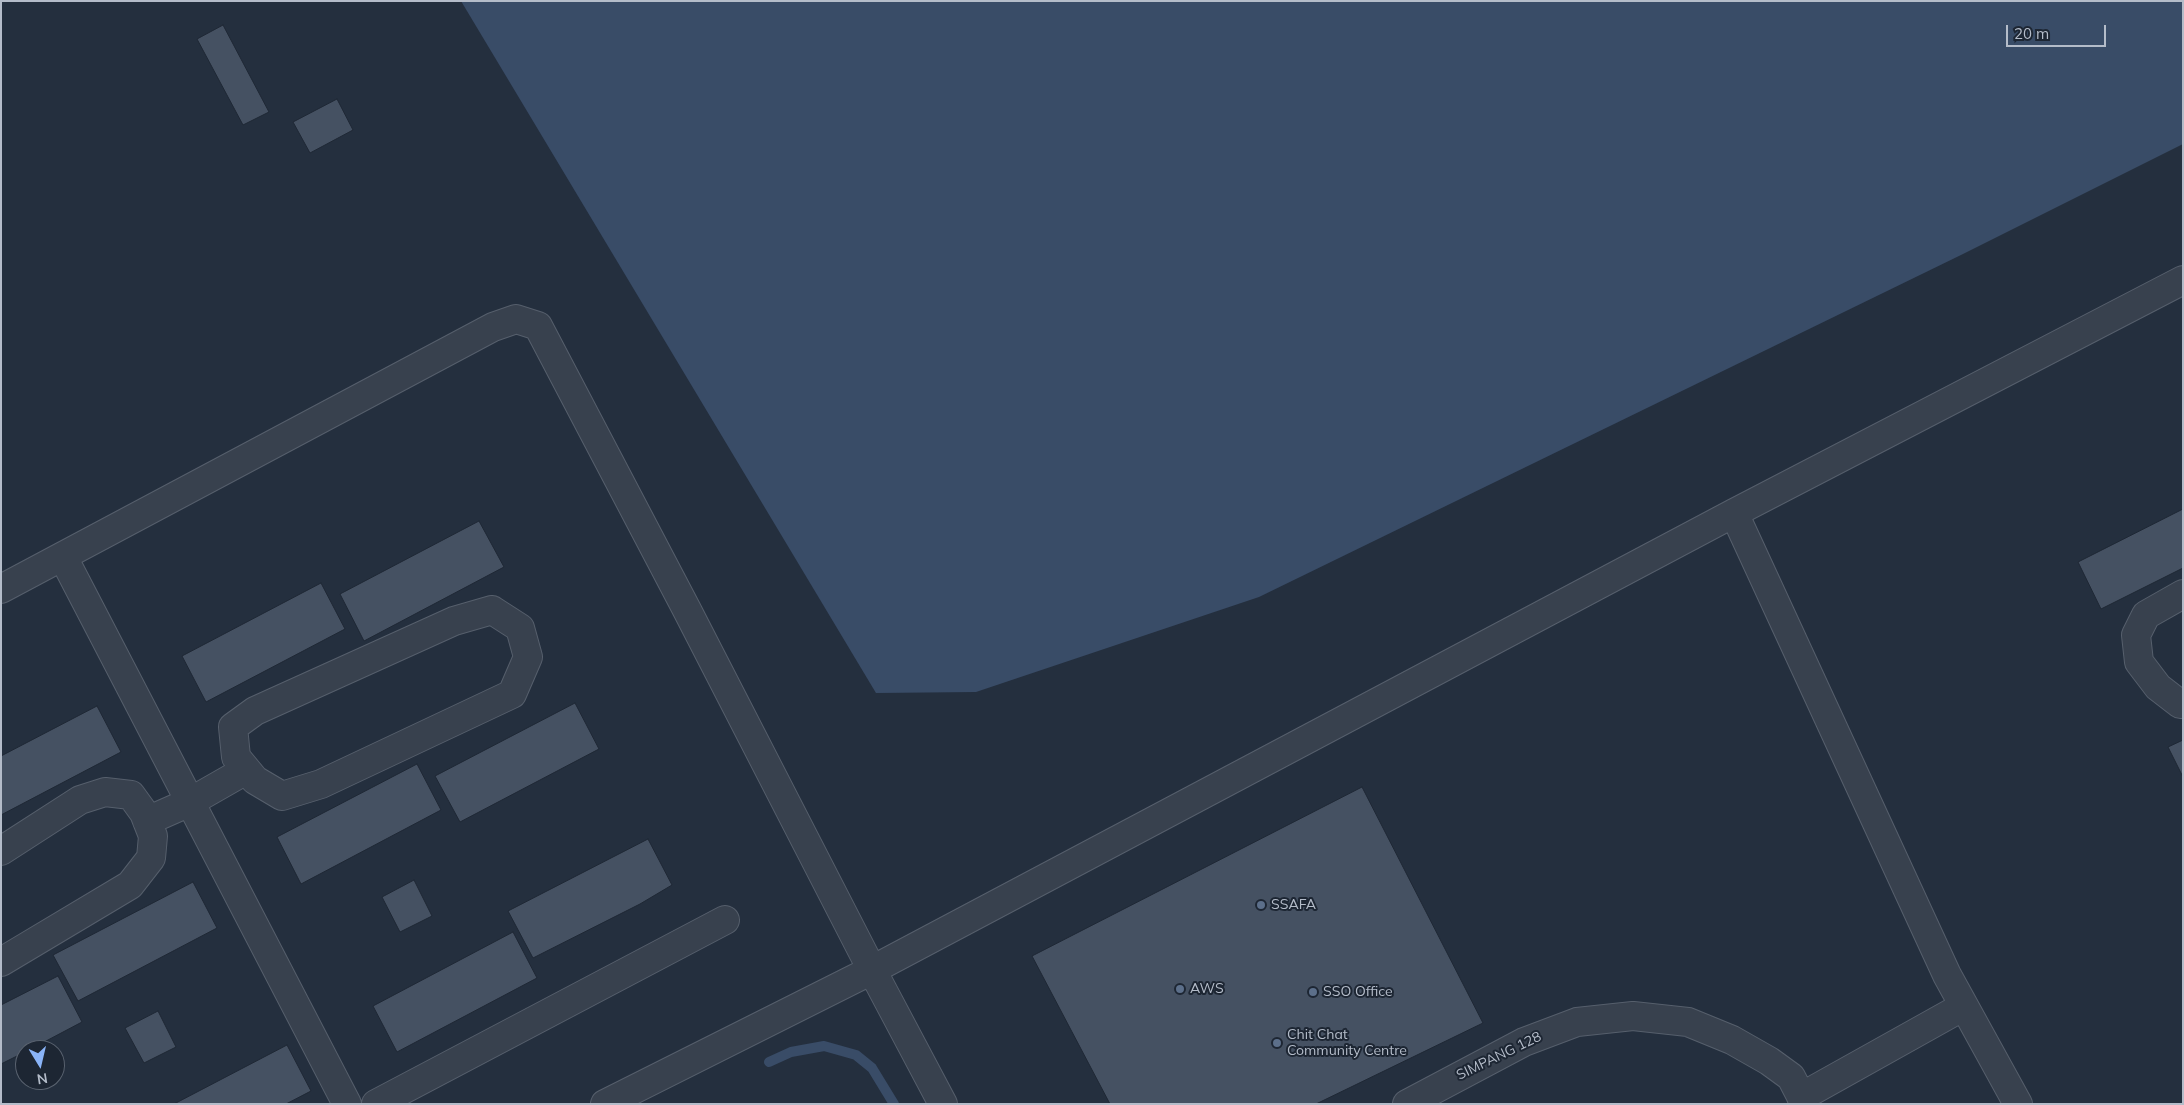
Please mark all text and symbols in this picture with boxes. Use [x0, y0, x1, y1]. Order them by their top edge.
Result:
scale bar [2009, 15, 2109, 47]
text: 20 m [2014, 24, 2049, 43]
place label: SSAFA [1271, 897, 1316, 913]
marker: SSAFA [1255, 899, 1267, 911]
place label: AWS [1190, 981, 1224, 997]
marker: AWS [1174, 983, 1186, 995]
place label: SSO Office [1323, 984, 1393, 1000]
marker: SSO Office [1307, 986, 1319, 998]
place label: Chit Chat Community Centre [1287, 1027, 1407, 1060]
street label: SIMPANG 128 [1454, 1028, 1544, 1084]
marker: Chit Chat Community Centre [1271, 1037, 1283, 1049]
north arrow [15, 1040, 65, 1090]
text: N [36, 1069, 49, 1089]

